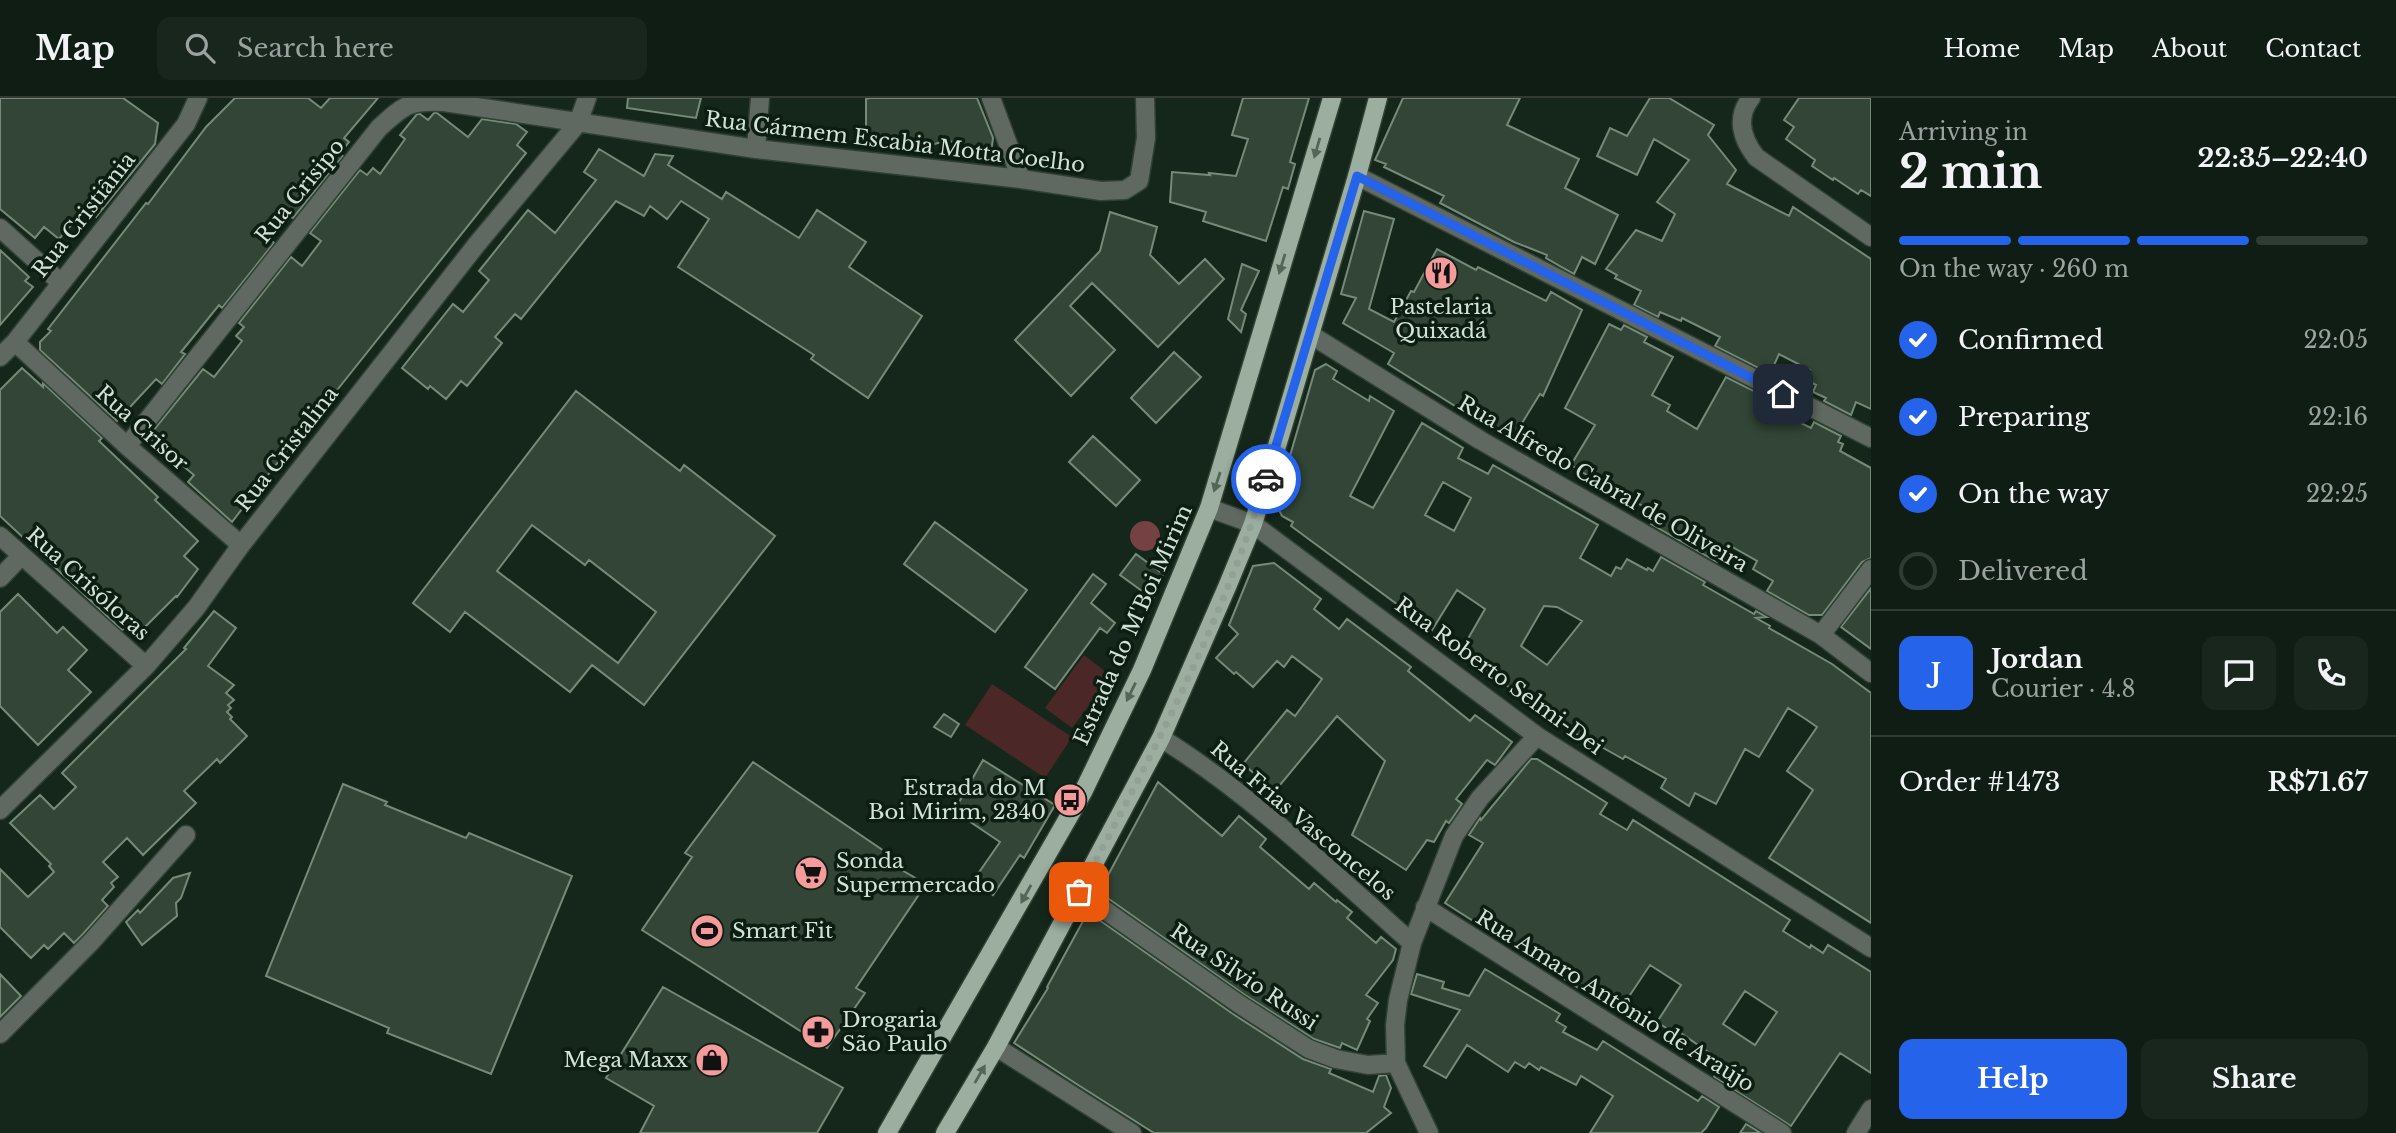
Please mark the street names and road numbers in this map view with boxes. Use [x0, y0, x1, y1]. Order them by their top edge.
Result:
street label: Rua Cármem Escabia Motta Coelho [704, 106, 1086, 178]
street label: Rua Crisipo [250, 134, 350, 248]
street label: Rua Cristiânia [27, 147, 141, 283]
street label: Rua Crisor [90, 380, 194, 476]
street label: Rua Cristalina [230, 381, 344, 517]
street label: Rua Alfredo Cabral de Oliveira [1453, 390, 1753, 578]
street label: Estrada do M'Boi Mirim [1068, 500, 1198, 749]
street label: Rua Crisóloras [21, 522, 155, 646]
street label: Rua Roberto Selmi-Dei [1390, 592, 1608, 760]
street label: Rua Frias Vasconcelos [1205, 736, 1401, 906]
street label: Rua Amaro Antônio de Araújo [1471, 904, 1759, 1098]
street label: Rua Silvio Russi [1165, 918, 1323, 1036]

